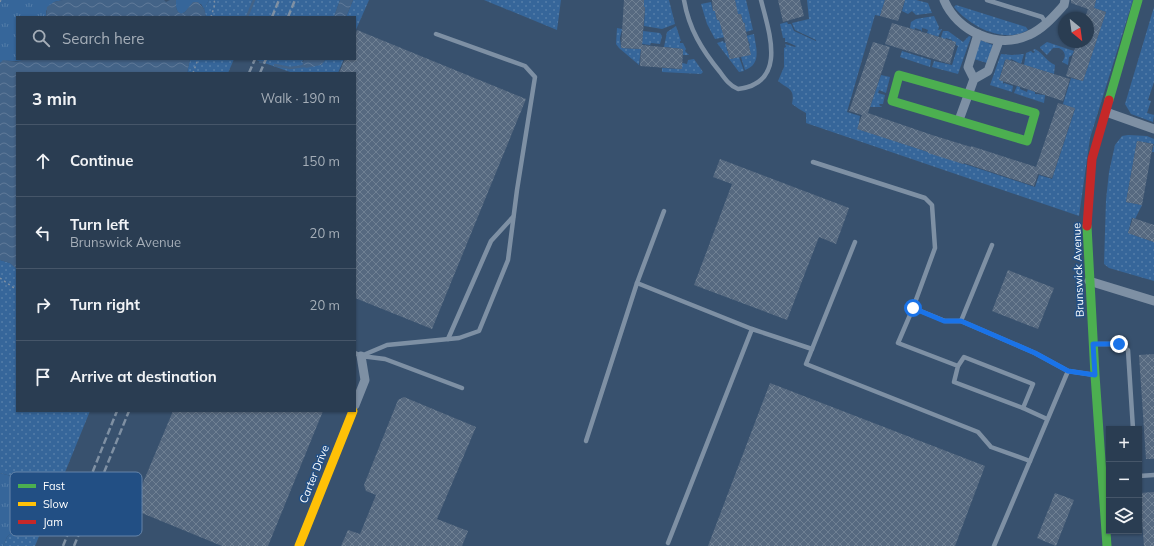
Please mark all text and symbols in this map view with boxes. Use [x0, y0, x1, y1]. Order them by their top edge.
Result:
north arrow [1058, 12, 1094, 48]
search box [16, 16, 356, 60]
icon: search [30, 27, 52, 49]
text: Search here [62, 29, 144, 48]
text: 3 min [32, 88, 77, 109]
text: Walk · 190 m [261, 90, 340, 106]
icon: ahead [32, 150, 54, 172]
text: Continue [70, 151, 133, 170]
text: 150 m [302, 153, 340, 169]
text: Turn left [70, 215, 129, 234]
icon: left [32, 222, 54, 244]
street label: Brunswick Avenue [1069, 223, 1087, 317]
text: 20 m [310, 225, 340, 241]
text: Brunswick Avenue [70, 234, 181, 250]
icon: right [32, 294, 54, 316]
text: Turn right [70, 295, 140, 314]
text: 20 m [310, 297, 340, 313]
route start [904, 299, 922, 317]
route end [1110, 335, 1128, 353]
icon: arrive [32, 366, 54, 388]
text: Arrive at destination [70, 367, 217, 386]
map controls [1106, 426, 1142, 534]
button: + [1106, 426, 1142, 462]
street label: Carter Drive [296, 443, 332, 505]
button: − [1106, 462, 1142, 498]
legend [10, 472, 142, 536]
text: Fast [43, 479, 65, 493]
text: Slow [43, 497, 69, 511]
button: layers [1106, 498, 1142, 534]
text: Jam [43, 515, 63, 529]

